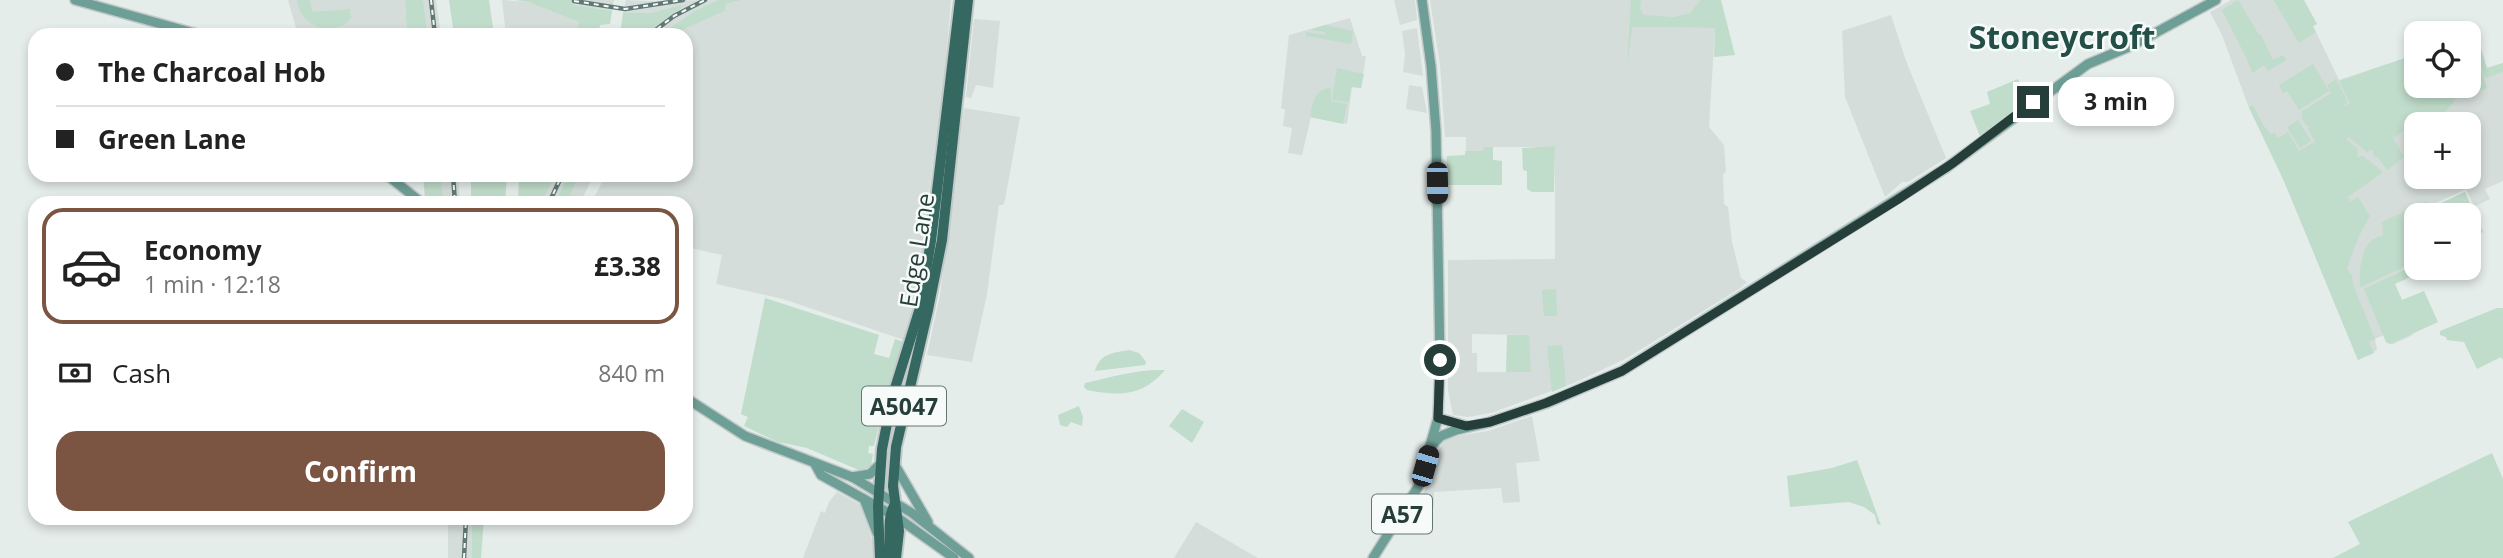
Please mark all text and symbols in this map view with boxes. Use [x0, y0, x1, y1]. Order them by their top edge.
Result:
district label: Stoneycroft [1969, 15, 2155, 58]
map controls [2404, 21, 2481, 280]
button: locate [2404, 21, 2481, 98]
text: The Charcoal Hob [98, 54, 326, 90]
callout: 3 min [2058, 78, 2173, 126]
text: 3 min [2084, 85, 2148, 117]
route end [2017, 86, 2049, 118]
button: + [2404, 112, 2481, 189]
text: Green Lane [98, 121, 246, 157]
car [1427, 162, 1448, 204]
street label: Edge Lane [891, 191, 941, 309]
button: − [2404, 203, 2481, 280]
text: Economy [144, 232, 262, 268]
icon: car [60, 235, 123, 298]
text: £3.38 [594, 248, 661, 284]
text: 1 min · 12:18 [144, 268, 281, 300]
route start [1424, 344, 1456, 376]
icon: cash [56, 354, 94, 392]
text: Cash [112, 355, 171, 391]
text: 840 m [598, 357, 665, 389]
road number: A5047 [862, 386, 946, 426]
button: Confirm [56, 431, 665, 511]
car [1410, 443, 1441, 489]
road number: A57 [1372, 494, 1432, 534]

